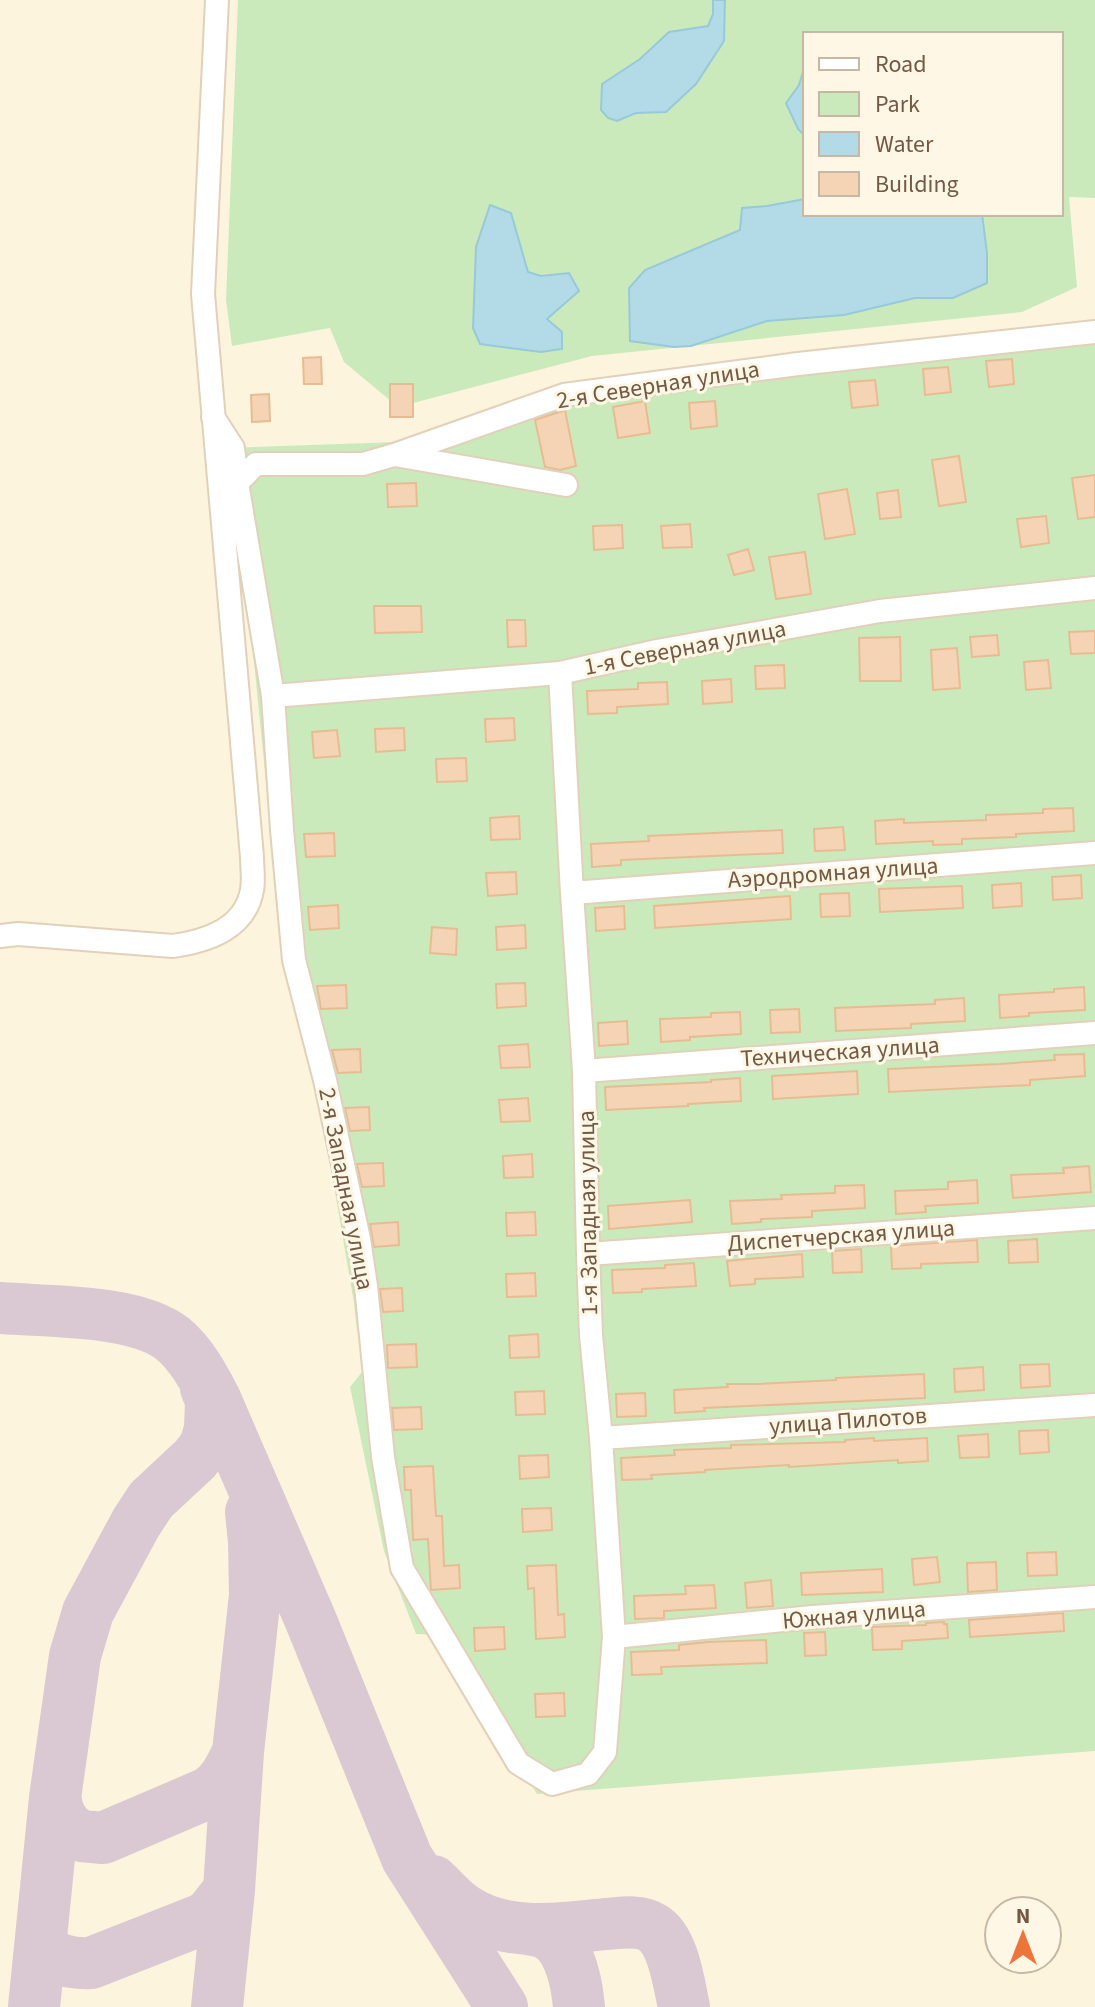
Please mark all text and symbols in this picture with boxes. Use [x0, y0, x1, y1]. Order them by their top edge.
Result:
legend [803, 32, 1063, 216]
text: Road [875, 47, 927, 82]
text: Park [875, 87, 920, 122]
text: Water [875, 127, 934, 162]
text: Building [875, 167, 959, 202]
street label: 2-я Северная улица [554, 352, 762, 418]
street label: 1-я Северная улица [581, 611, 789, 685]
street label: Аэродромная улица [726, 848, 940, 898]
street label: Техническая улица [739, 1028, 941, 1076]
street label: 2-я Западная улица [309, 1085, 383, 1293]
street label: 1-я Западная улица [569, 1110, 607, 1316]
street label: Диспетчерская улица [726, 1211, 956, 1261]
street label: улица Пилотов [768, 1398, 928, 1444]
street label: Южная улица [781, 1591, 927, 1639]
north arrow [983, 1895, 1063, 1975]
text: N [1016, 1900, 1030, 1932]

